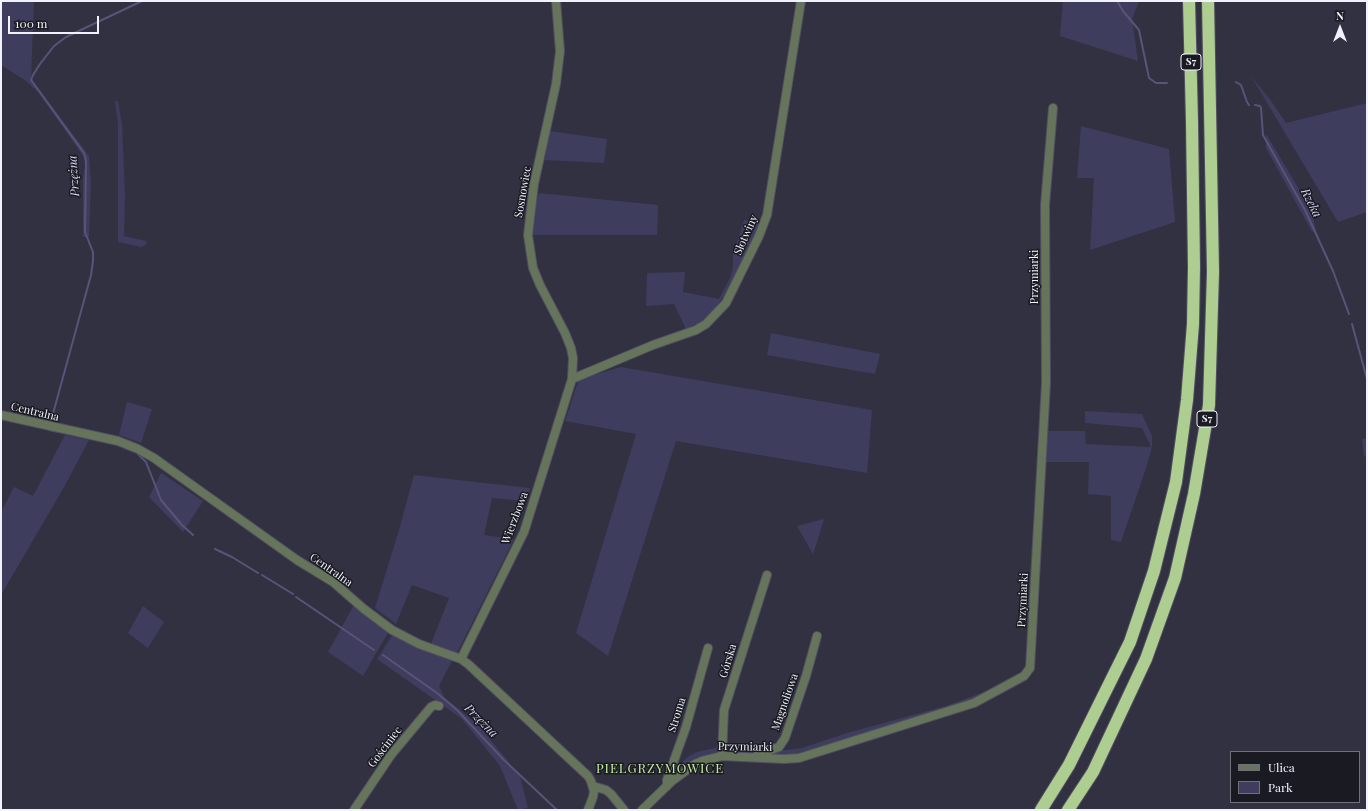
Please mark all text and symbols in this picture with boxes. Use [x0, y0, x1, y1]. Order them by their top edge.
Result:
scale bar [10, 8, 101, 34]
north arrow [1320, 8, 1360, 48]
text: N [1336, 8, 1344, 23]
text: 100 m [15, 15, 47, 31]
road number: S7 [1181, 54, 1201, 70]
water label: Przężna [65, 155, 83, 197]
street label: Sosnowiec [512, 165, 534, 219]
water label: Rzeka [1298, 186, 1324, 220]
street label: Słotwiny [731, 213, 761, 257]
street label: Przymiarki [1028, 250, 1042, 304]
street label: Centralna [10, 400, 60, 424]
road number: S7 [1197, 411, 1217, 427]
street label: Wierzbowa [499, 490, 531, 546]
street label: Centralna [307, 550, 355, 590]
street label: Przymiarki [1015, 572, 1031, 628]
street label: Górska [717, 642, 739, 680]
street label: Magnoliowa [769, 672, 801, 732]
street label: Stroma [665, 696, 689, 734]
water label: Przężna [461, 701, 501, 741]
street label: Gościniec [365, 724, 405, 770]
street label: Przymiarki [718, 740, 772, 754]
legend [1230, 751, 1360, 803]
text: Ulica [1268, 759, 1295, 775]
district label: PIELGRZYMOWICE [596, 761, 724, 777]
text: Park [1268, 779, 1293, 795]

